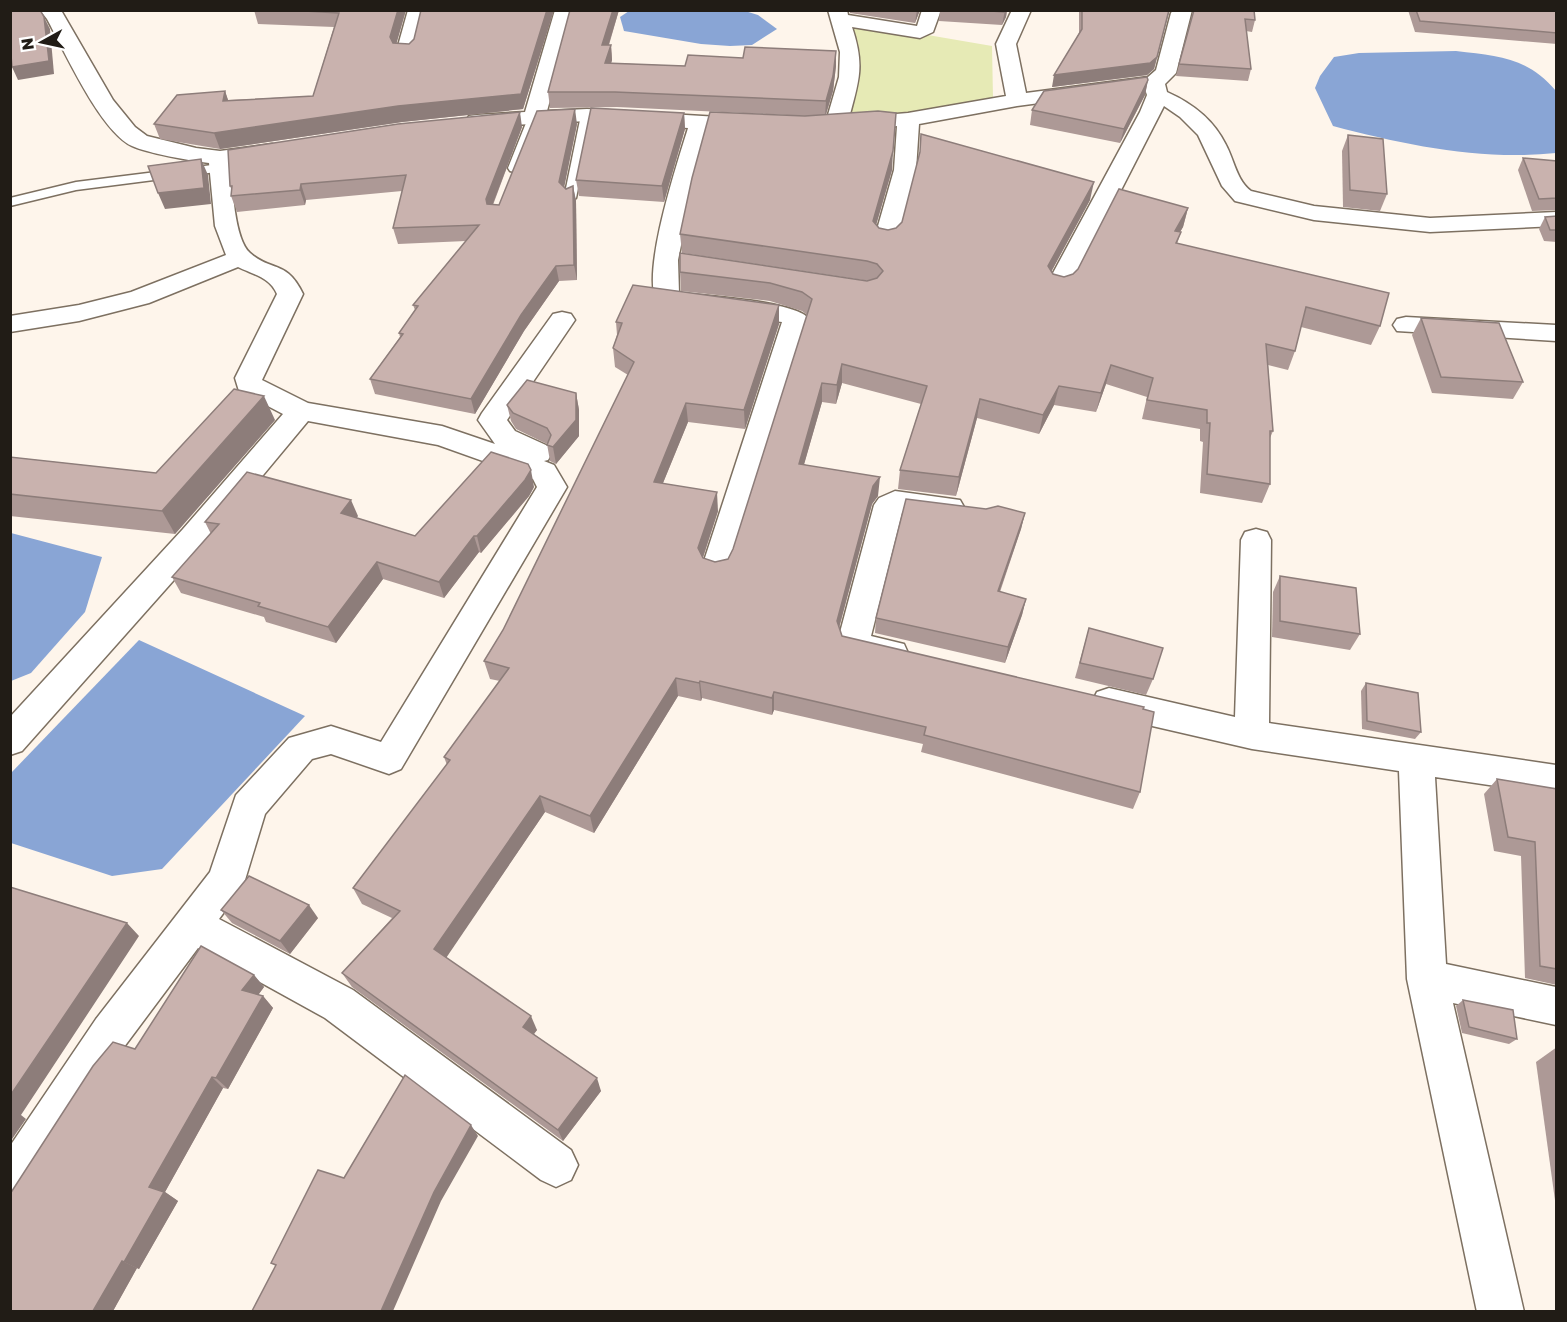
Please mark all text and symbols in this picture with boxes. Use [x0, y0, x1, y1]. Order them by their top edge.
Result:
north arrow [12, 12, 72, 72]
text: N [16, 37, 38, 52]

